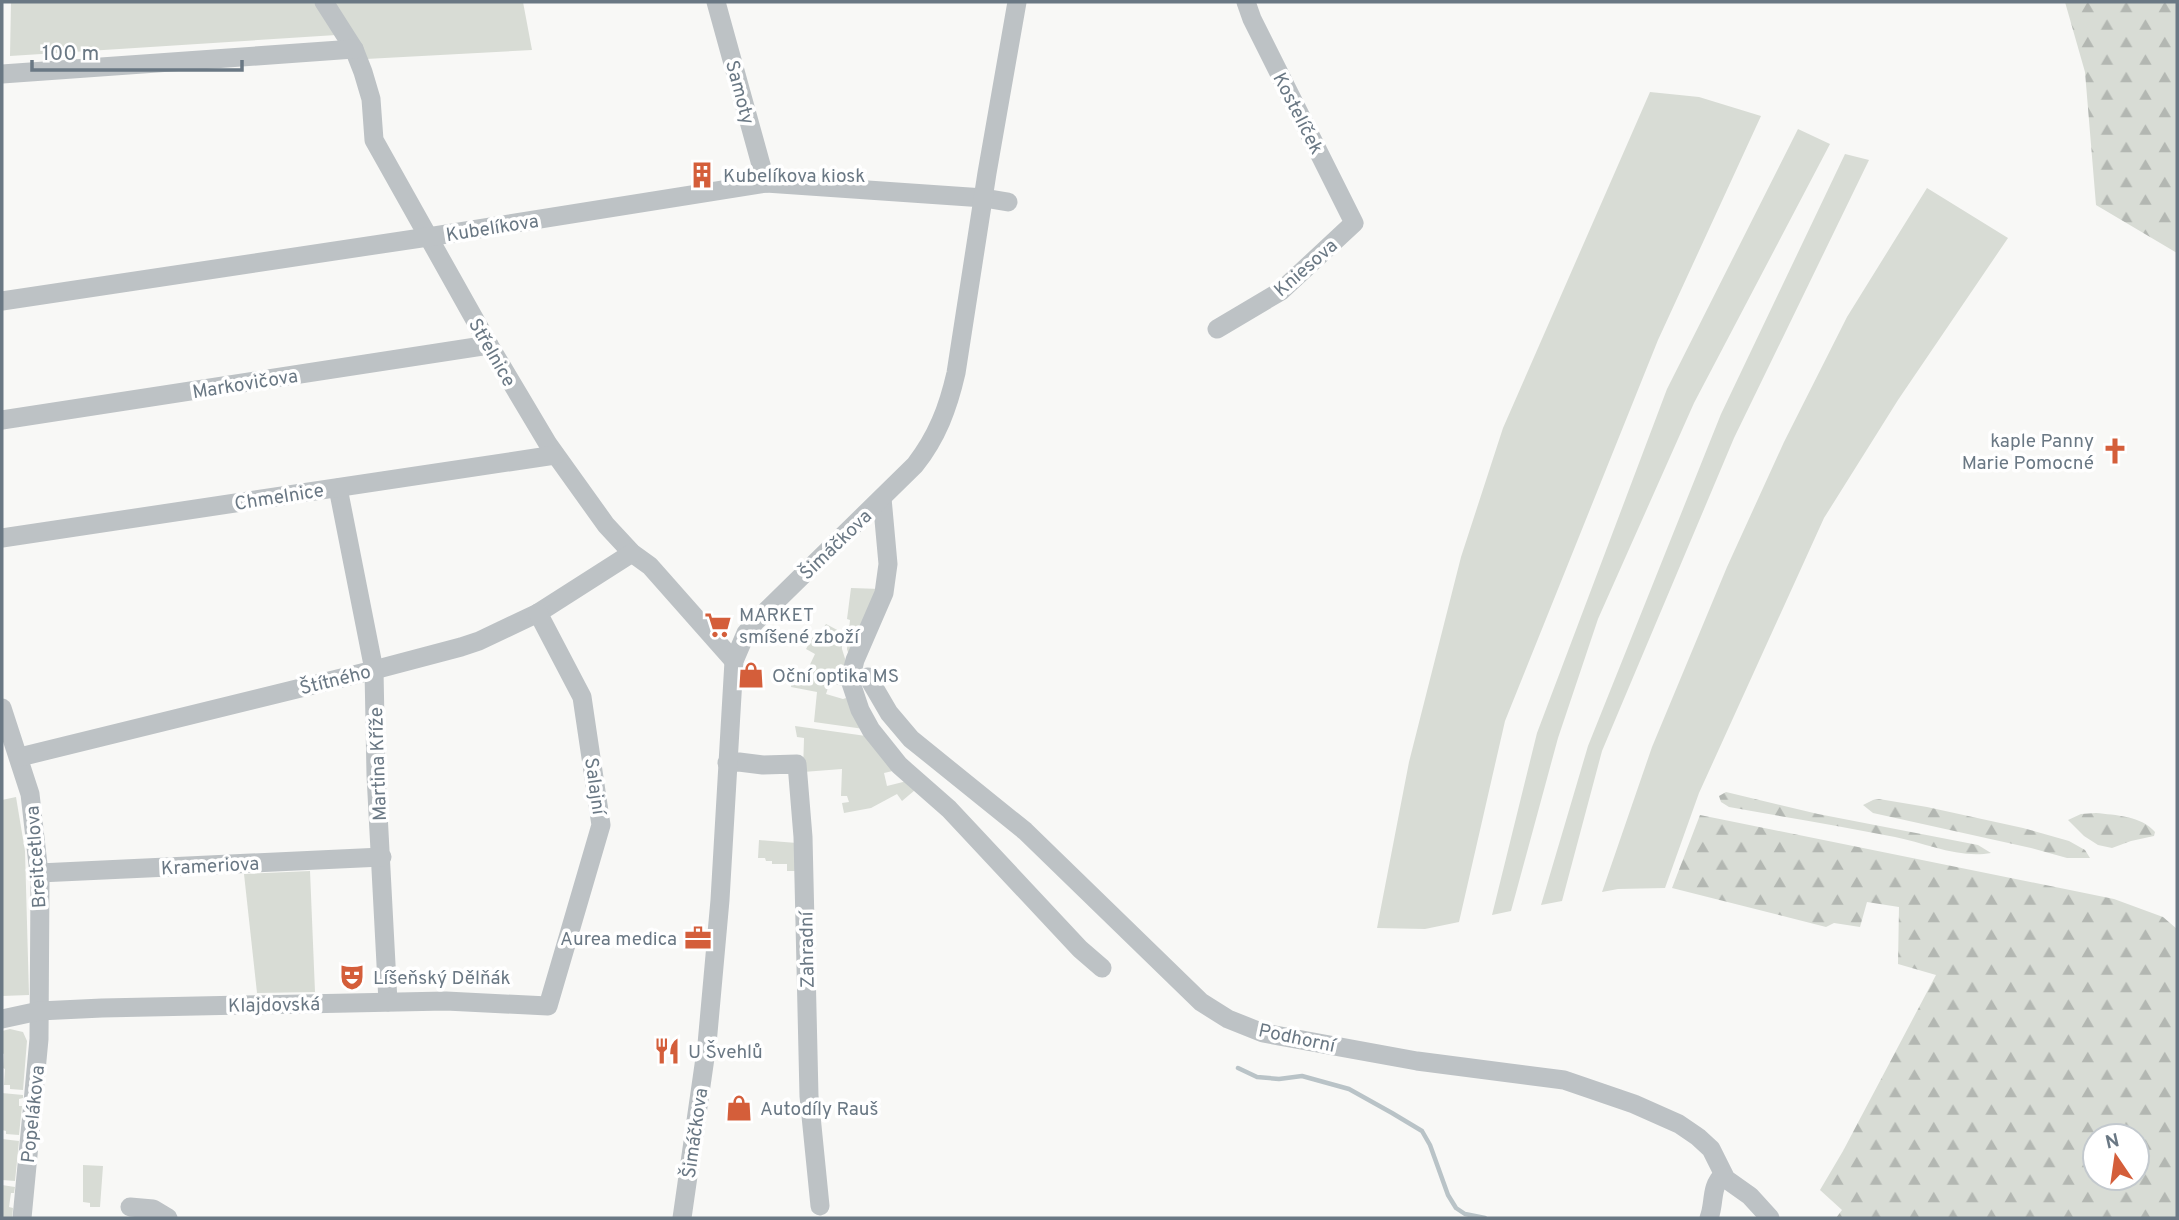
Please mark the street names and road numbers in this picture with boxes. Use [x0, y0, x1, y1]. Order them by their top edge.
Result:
street label: Samoty [719, 58, 759, 127]
street label: Kostelíček [1266, 69, 1328, 159]
street label: Kubelíkova [444, 210, 540, 248]
street label: Kniesova [1270, 234, 1343, 303]
street label: Střelnice [462, 314, 520, 392]
street label: Markovičova [191, 365, 300, 405]
street label: Chmelnice [233, 479, 326, 517]
street label: Šimáčkova [795, 504, 878, 586]
street label: Štítného [297, 660, 374, 701]
street label: Martina Kříže [365, 707, 393, 821]
street label: Salajní [578, 756, 610, 818]
street label: Breitcetlova [21, 805, 53, 909]
street label: Krameriova [160, 852, 260, 882]
street label: Zahradní [795, 909, 821, 989]
street label: Klajdovská [228, 993, 320, 1019]
street label: Podhorní [1256, 1019, 1339, 1059]
street label: Popelákova [17, 1064, 51, 1164]
street label: Šimáčkova [677, 1086, 714, 1180]

